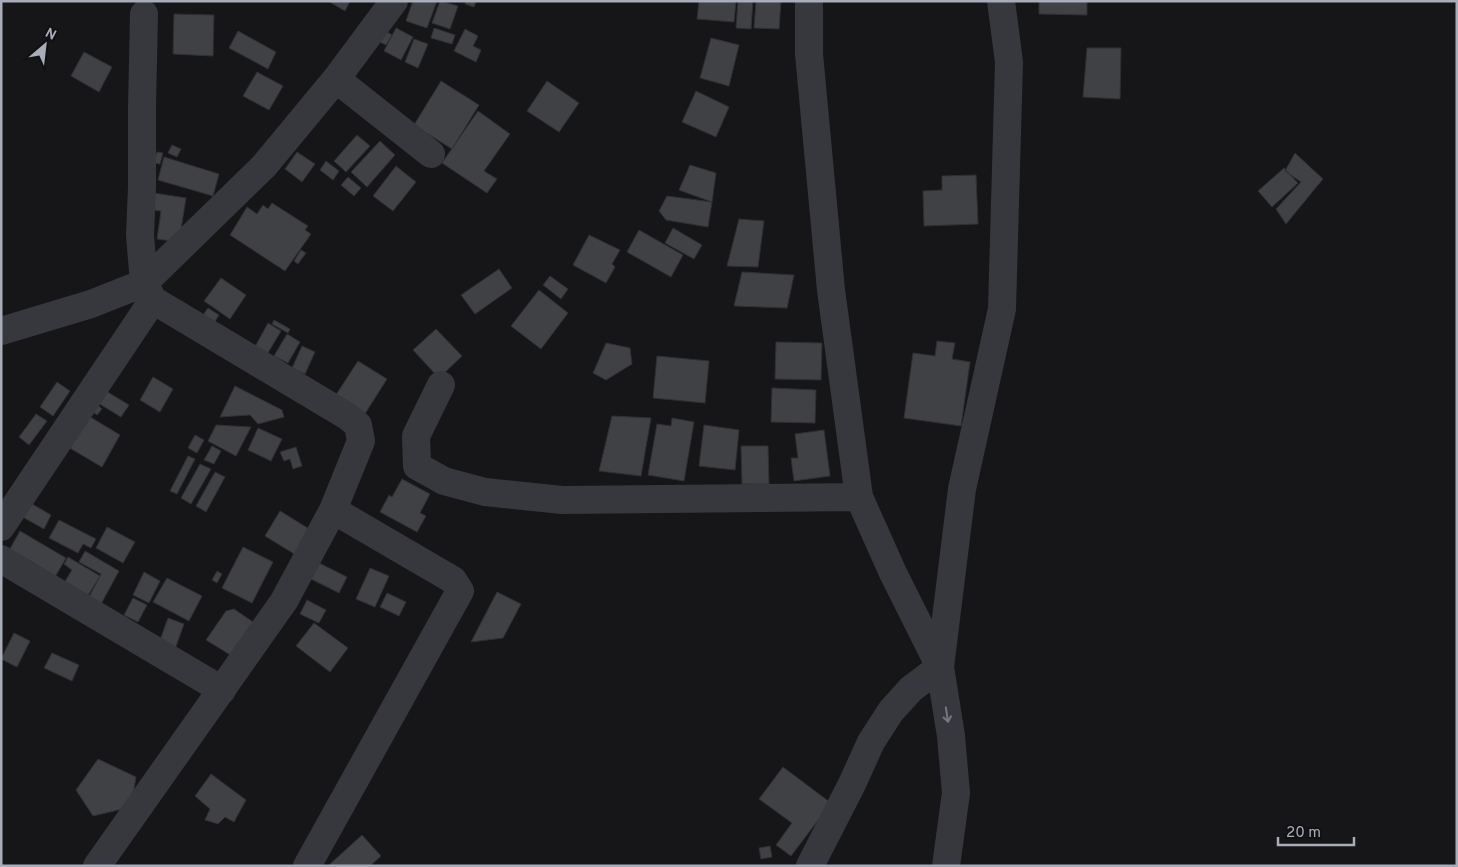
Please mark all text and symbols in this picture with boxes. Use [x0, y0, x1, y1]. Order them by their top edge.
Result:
north arrow [20, 20, 70, 70]
text: N [42, 25, 59, 45]
one-way arrow [943, 707, 953, 723]
scale bar [1278, 814, 1354, 846]
text: 20 m [1286, 824, 1321, 843]

